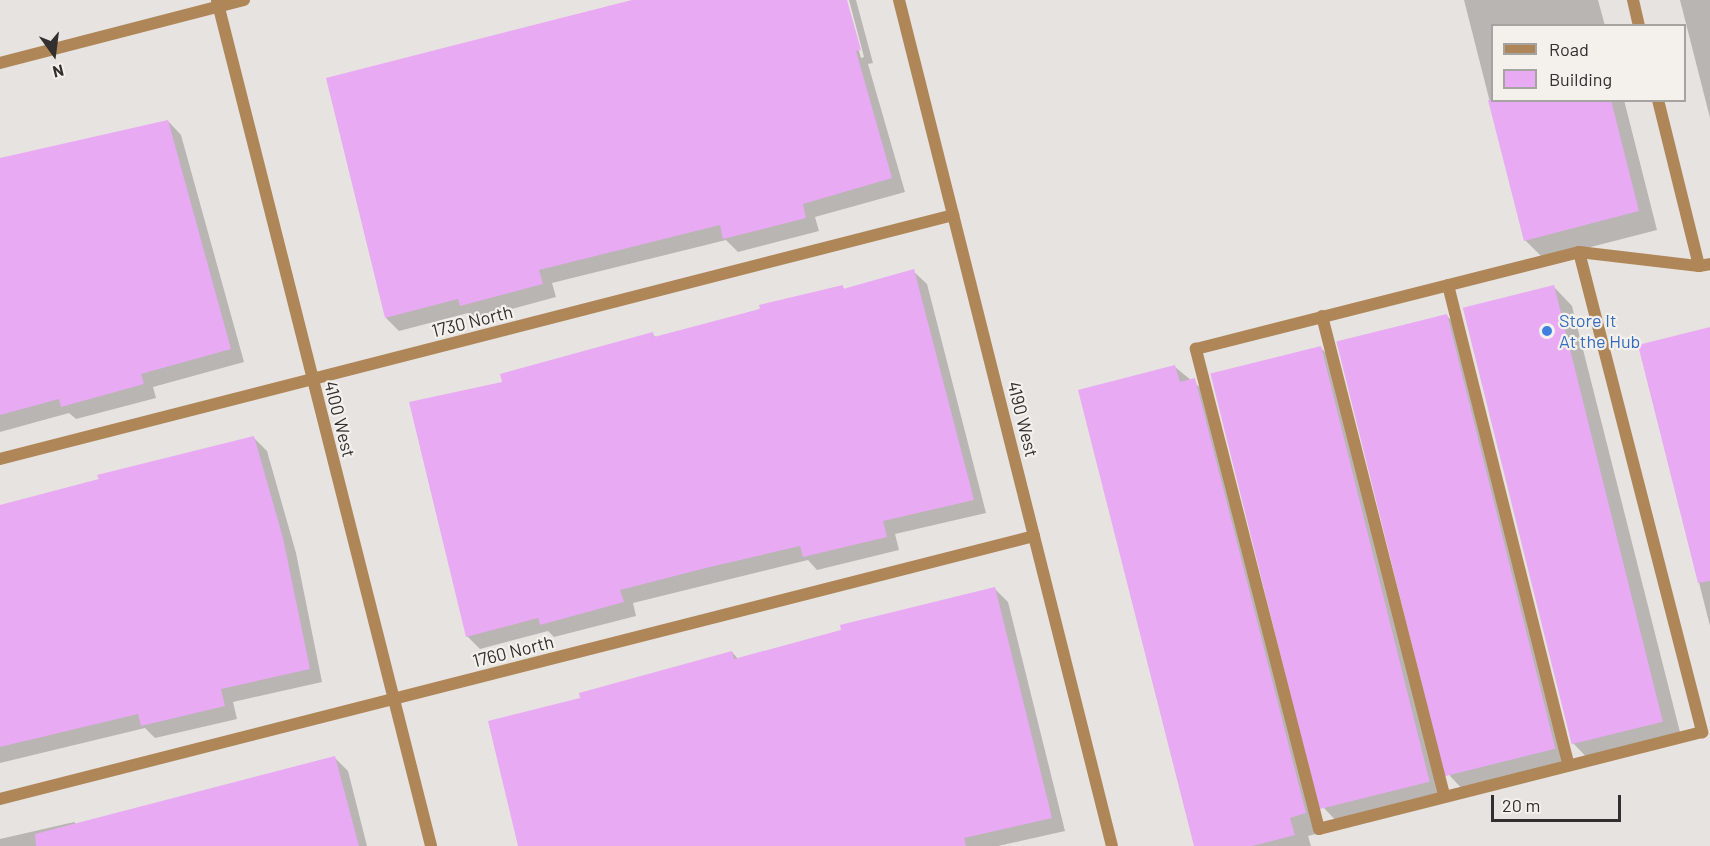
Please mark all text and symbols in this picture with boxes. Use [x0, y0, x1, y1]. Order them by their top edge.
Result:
north arrow [24, 24, 84, 84]
legend [1491, 24, 1686, 102]
text: Road [1549, 38, 1589, 60]
text: N [51, 61, 66, 82]
text: Building [1549, 68, 1612, 90]
street label: 1730 North [429, 300, 515, 342]
place label: Store It At the Hub [1559, 310, 1640, 352]
marker: Store It At the Hub [1540, 324, 1554, 338]
street label: 4100 West [320, 379, 360, 459]
street label: 4190 West [1003, 379, 1043, 459]
street label: 1760 North [470, 630, 556, 672]
scale bar [1494, 783, 1624, 821]
text: 20 m [1502, 794, 1540, 816]

